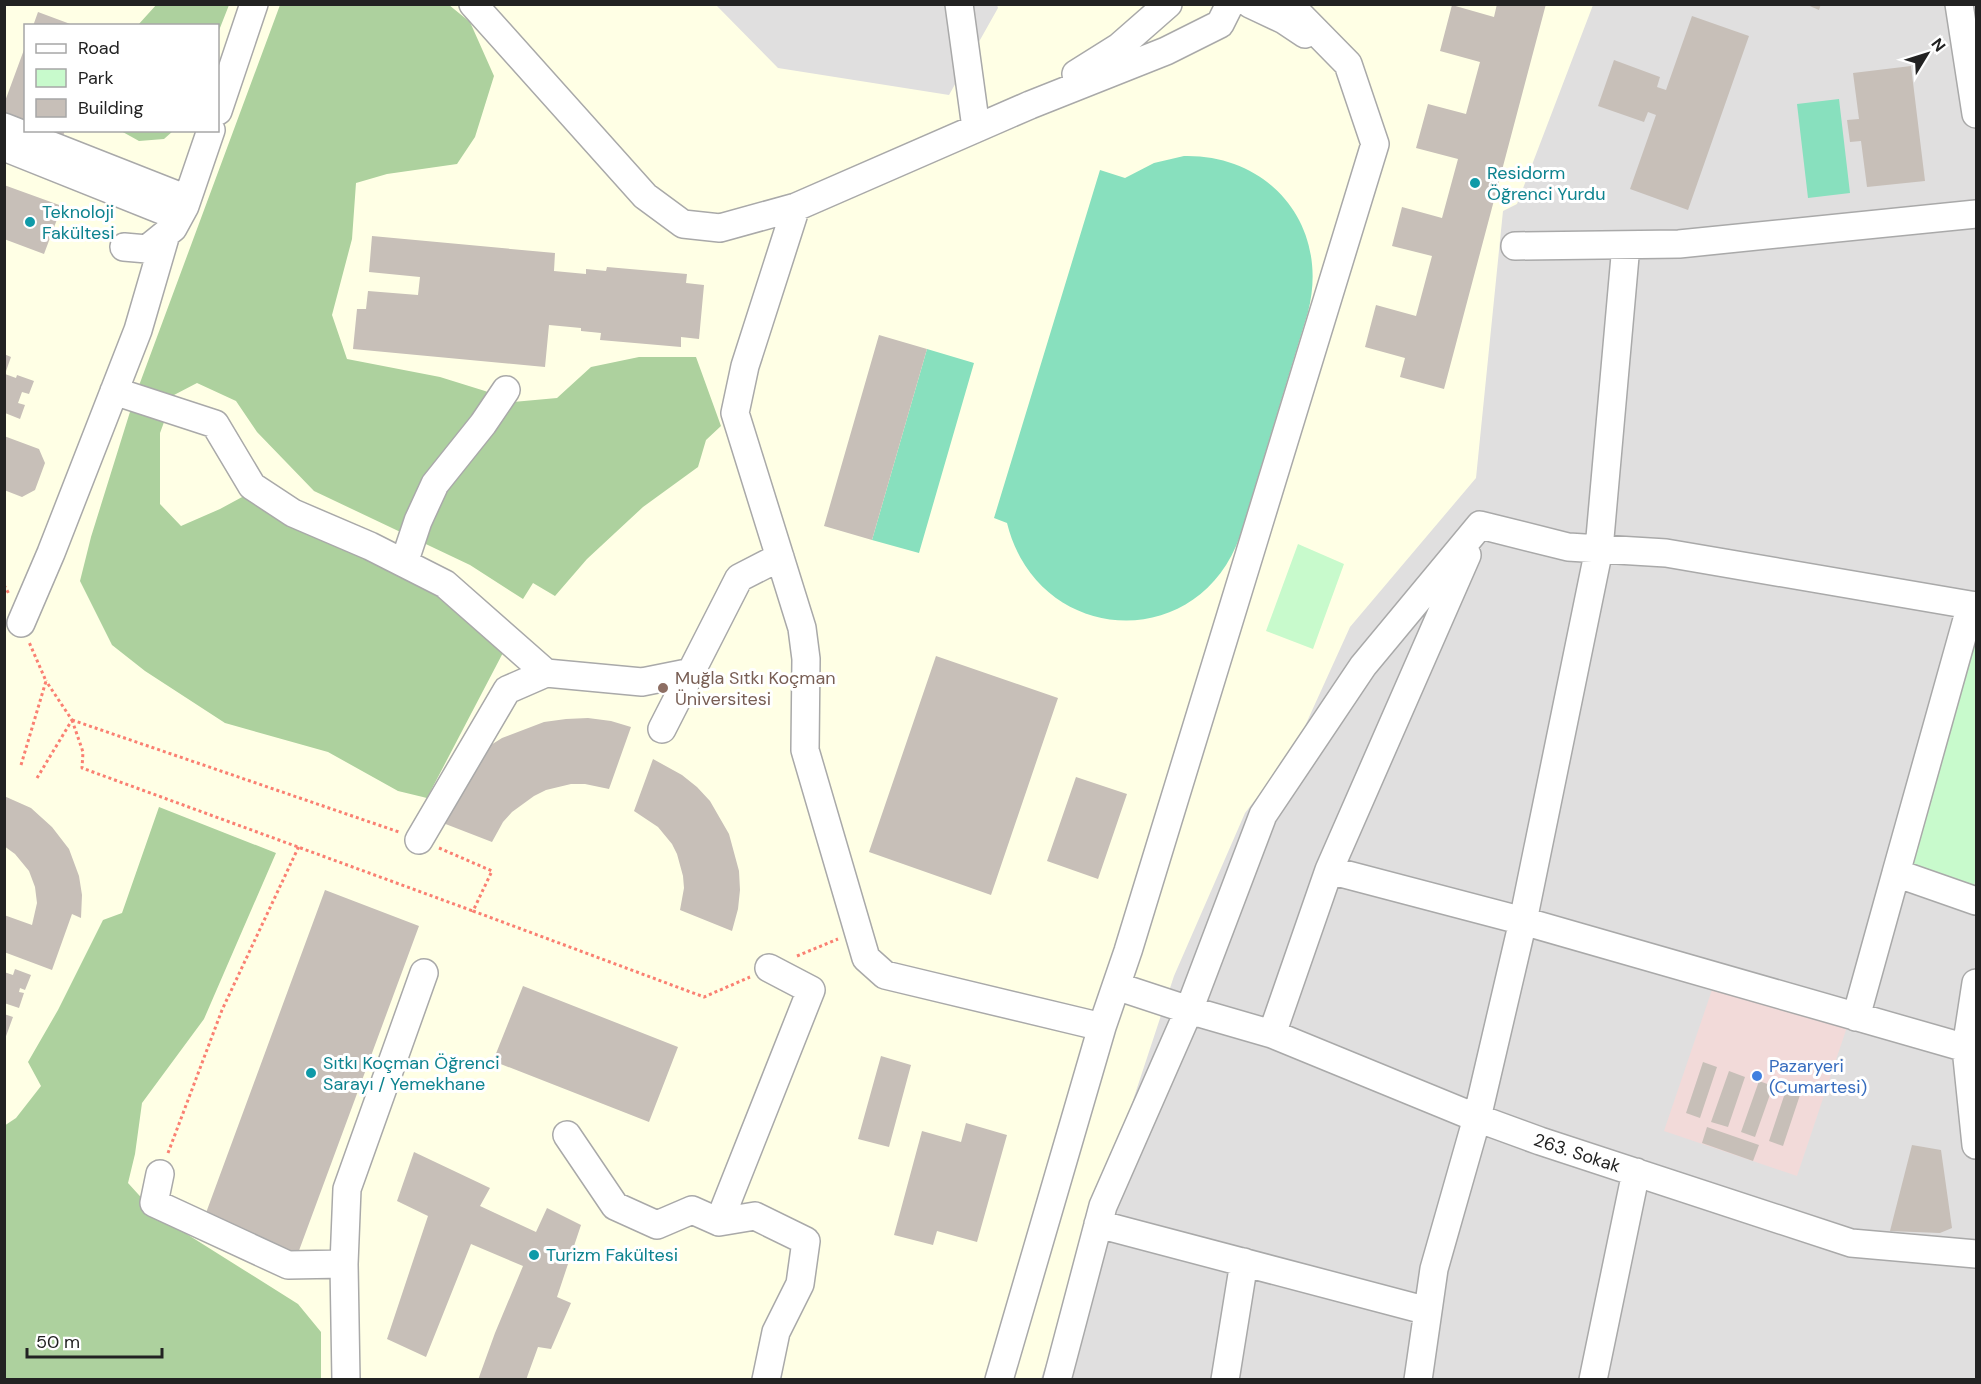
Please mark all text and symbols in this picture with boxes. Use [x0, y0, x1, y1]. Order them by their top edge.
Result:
legend [24, 24, 219, 132]
north arrow [1897, 24, 1957, 84]
text: N [1927, 34, 1950, 56]
text: Road [78, 36, 120, 60]
text: Park [78, 66, 114, 90]
text: Building [78, 96, 143, 120]
place label: Residorm Öğrenci Yurdu [1487, 161, 1605, 206]
marker: Residorm Öğrenci Yurdu [1468, 176, 1482, 190]
place label: Teknoloji Fakültesi [42, 200, 115, 245]
marker: Teknoloji Fakültesi [23, 215, 37, 229]
place label: Muğla Sıtkı Koçman Üniversitesi [675, 666, 836, 711]
marker: Muğla Sıtkı Koçman Üniversitesi [656, 681, 670, 695]
place label: Sıtkı Koçman Öğrenci Sarayı / Yemekhane [323, 1051, 500, 1096]
place label: Pazaryeri (Cumartesi) [1769, 1054, 1867, 1099]
marker: Sıtkı Koçman Öğrenci Sarayı / Yemekhane [304, 1066, 318, 1080]
marker: Pazaryeri (Cumartesi) [1750, 1069, 1764, 1083]
street label: 263. Sokak [1531, 1128, 1623, 1178]
place label: Turizm Fakültesi [546, 1243, 678, 1267]
marker: Turizm Fakültesi [527, 1248, 541, 1262]
scale bar [27, 1321, 162, 1359]
text: 50 m [36, 1330, 80, 1354]

